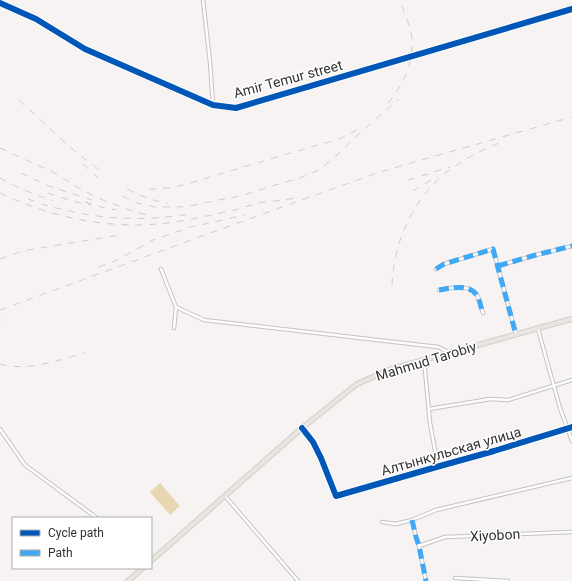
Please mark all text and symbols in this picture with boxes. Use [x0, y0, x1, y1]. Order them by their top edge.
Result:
street label: Amir Temur street [232, 57, 345, 101]
street label: Mahmud Tarobiy [374, 338, 479, 384]
street label: Алтынкульская улица [379, 423, 523, 479]
legend [12, 517, 152, 569]
text: Cycle path [48, 526, 104, 540]
street label: Xiyobon [469, 526, 521, 544]
text: Path [48, 546, 73, 560]

